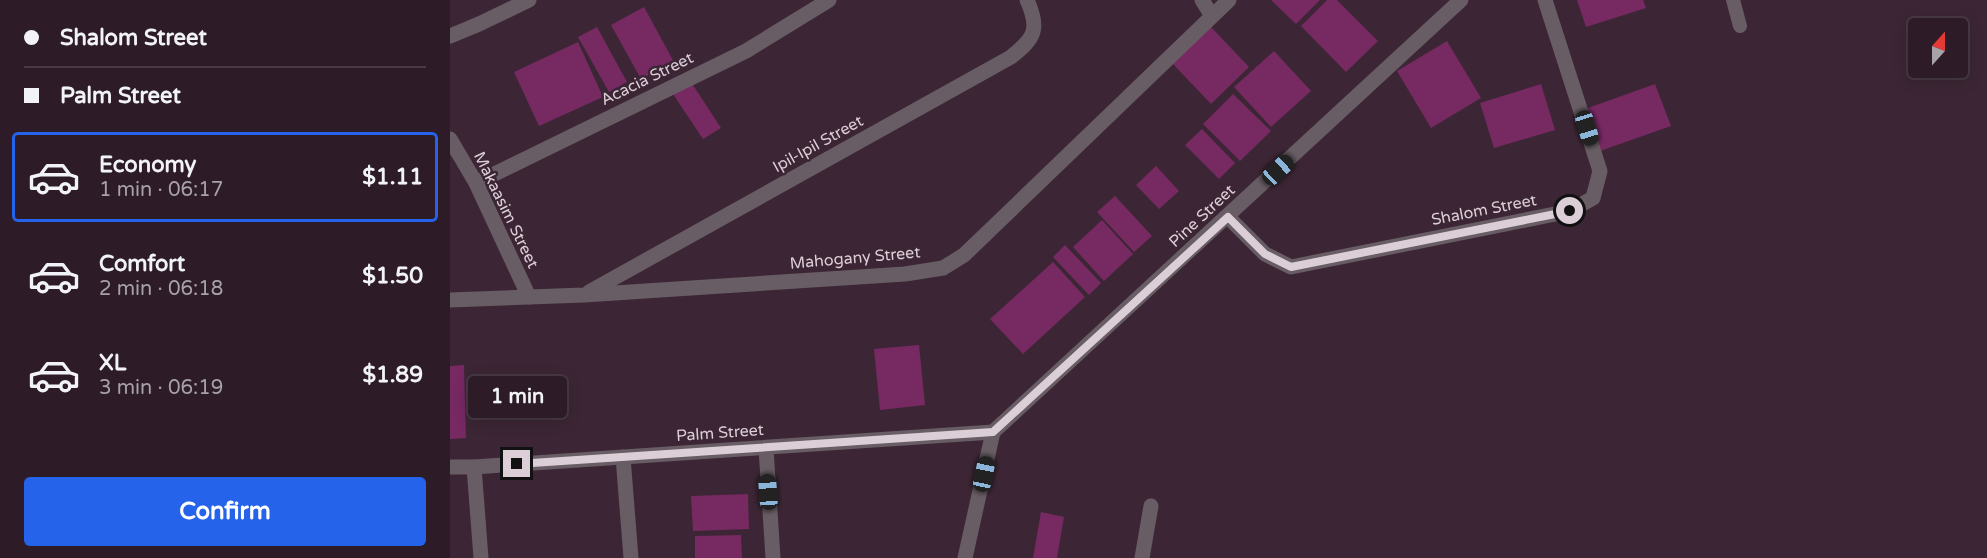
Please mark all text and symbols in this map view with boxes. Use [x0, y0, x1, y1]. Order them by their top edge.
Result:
north arrow [1908, 18, 1968, 78]
map controls [1908, 18, 1968, 78]
text: Shalom Street [60, 25, 207, 51]
street label: Acacia Street [597, 48, 697, 110]
text: Palm Street [60, 83, 181, 109]
car [1573, 108, 1601, 148]
street label: Ipil-Ipil Street [769, 111, 867, 177]
street label: Makaasim Street [469, 148, 543, 272]
icon: car [27, 150, 81, 204]
car [1259, 151, 1297, 189]
text: Economy [99, 152, 196, 178]
text: $1.11 [362, 164, 423, 190]
text: 1 min · 06:17 [99, 178, 223, 202]
street label: Pine Street [1165, 180, 1239, 252]
street label: Shalom Street [1430, 190, 1538, 230]
route start [1556, 197, 1583, 224]
street label: Mahogany Street [789, 242, 921, 274]
icon: car [27, 249, 81, 303]
text: Comfort [99, 251, 185, 277]
text: $1.50 [362, 263, 423, 289]
text: 2 min · 06:18 [99, 277, 223, 301]
icon: car [27, 348, 81, 402]
text: XL [99, 350, 126, 376]
text: $1.89 [362, 362, 423, 388]
text: 3 min · 06:19 [99, 376, 223, 400]
callout: 1 min [467, 377, 566, 419]
text: 1 min [491, 385, 544, 409]
street label: Palm Street [675, 420, 765, 446]
route end [503, 450, 530, 477]
car [971, 455, 997, 493]
car [758, 473, 778, 511]
button: Confirm [24, 477, 426, 546]

